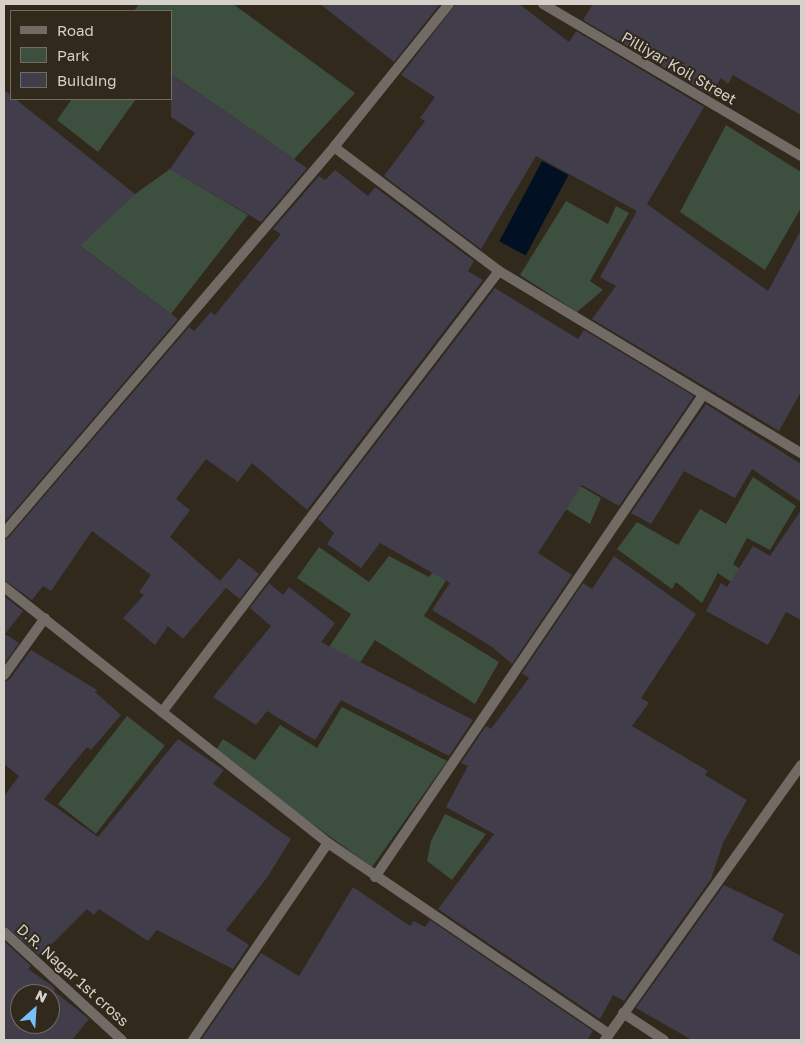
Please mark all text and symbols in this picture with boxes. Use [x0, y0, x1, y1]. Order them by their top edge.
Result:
legend [10, 10, 172, 100]
text: Road [57, 21, 94, 39]
street label: Pilliyar Koil Street [618, 28, 740, 108]
text: Park [57, 46, 89, 64]
text: Building [57, 71, 117, 89]
street label: D.R. Nagar 1st cross [13, 920, 133, 1030]
north arrow [10, 984, 60, 1034]

